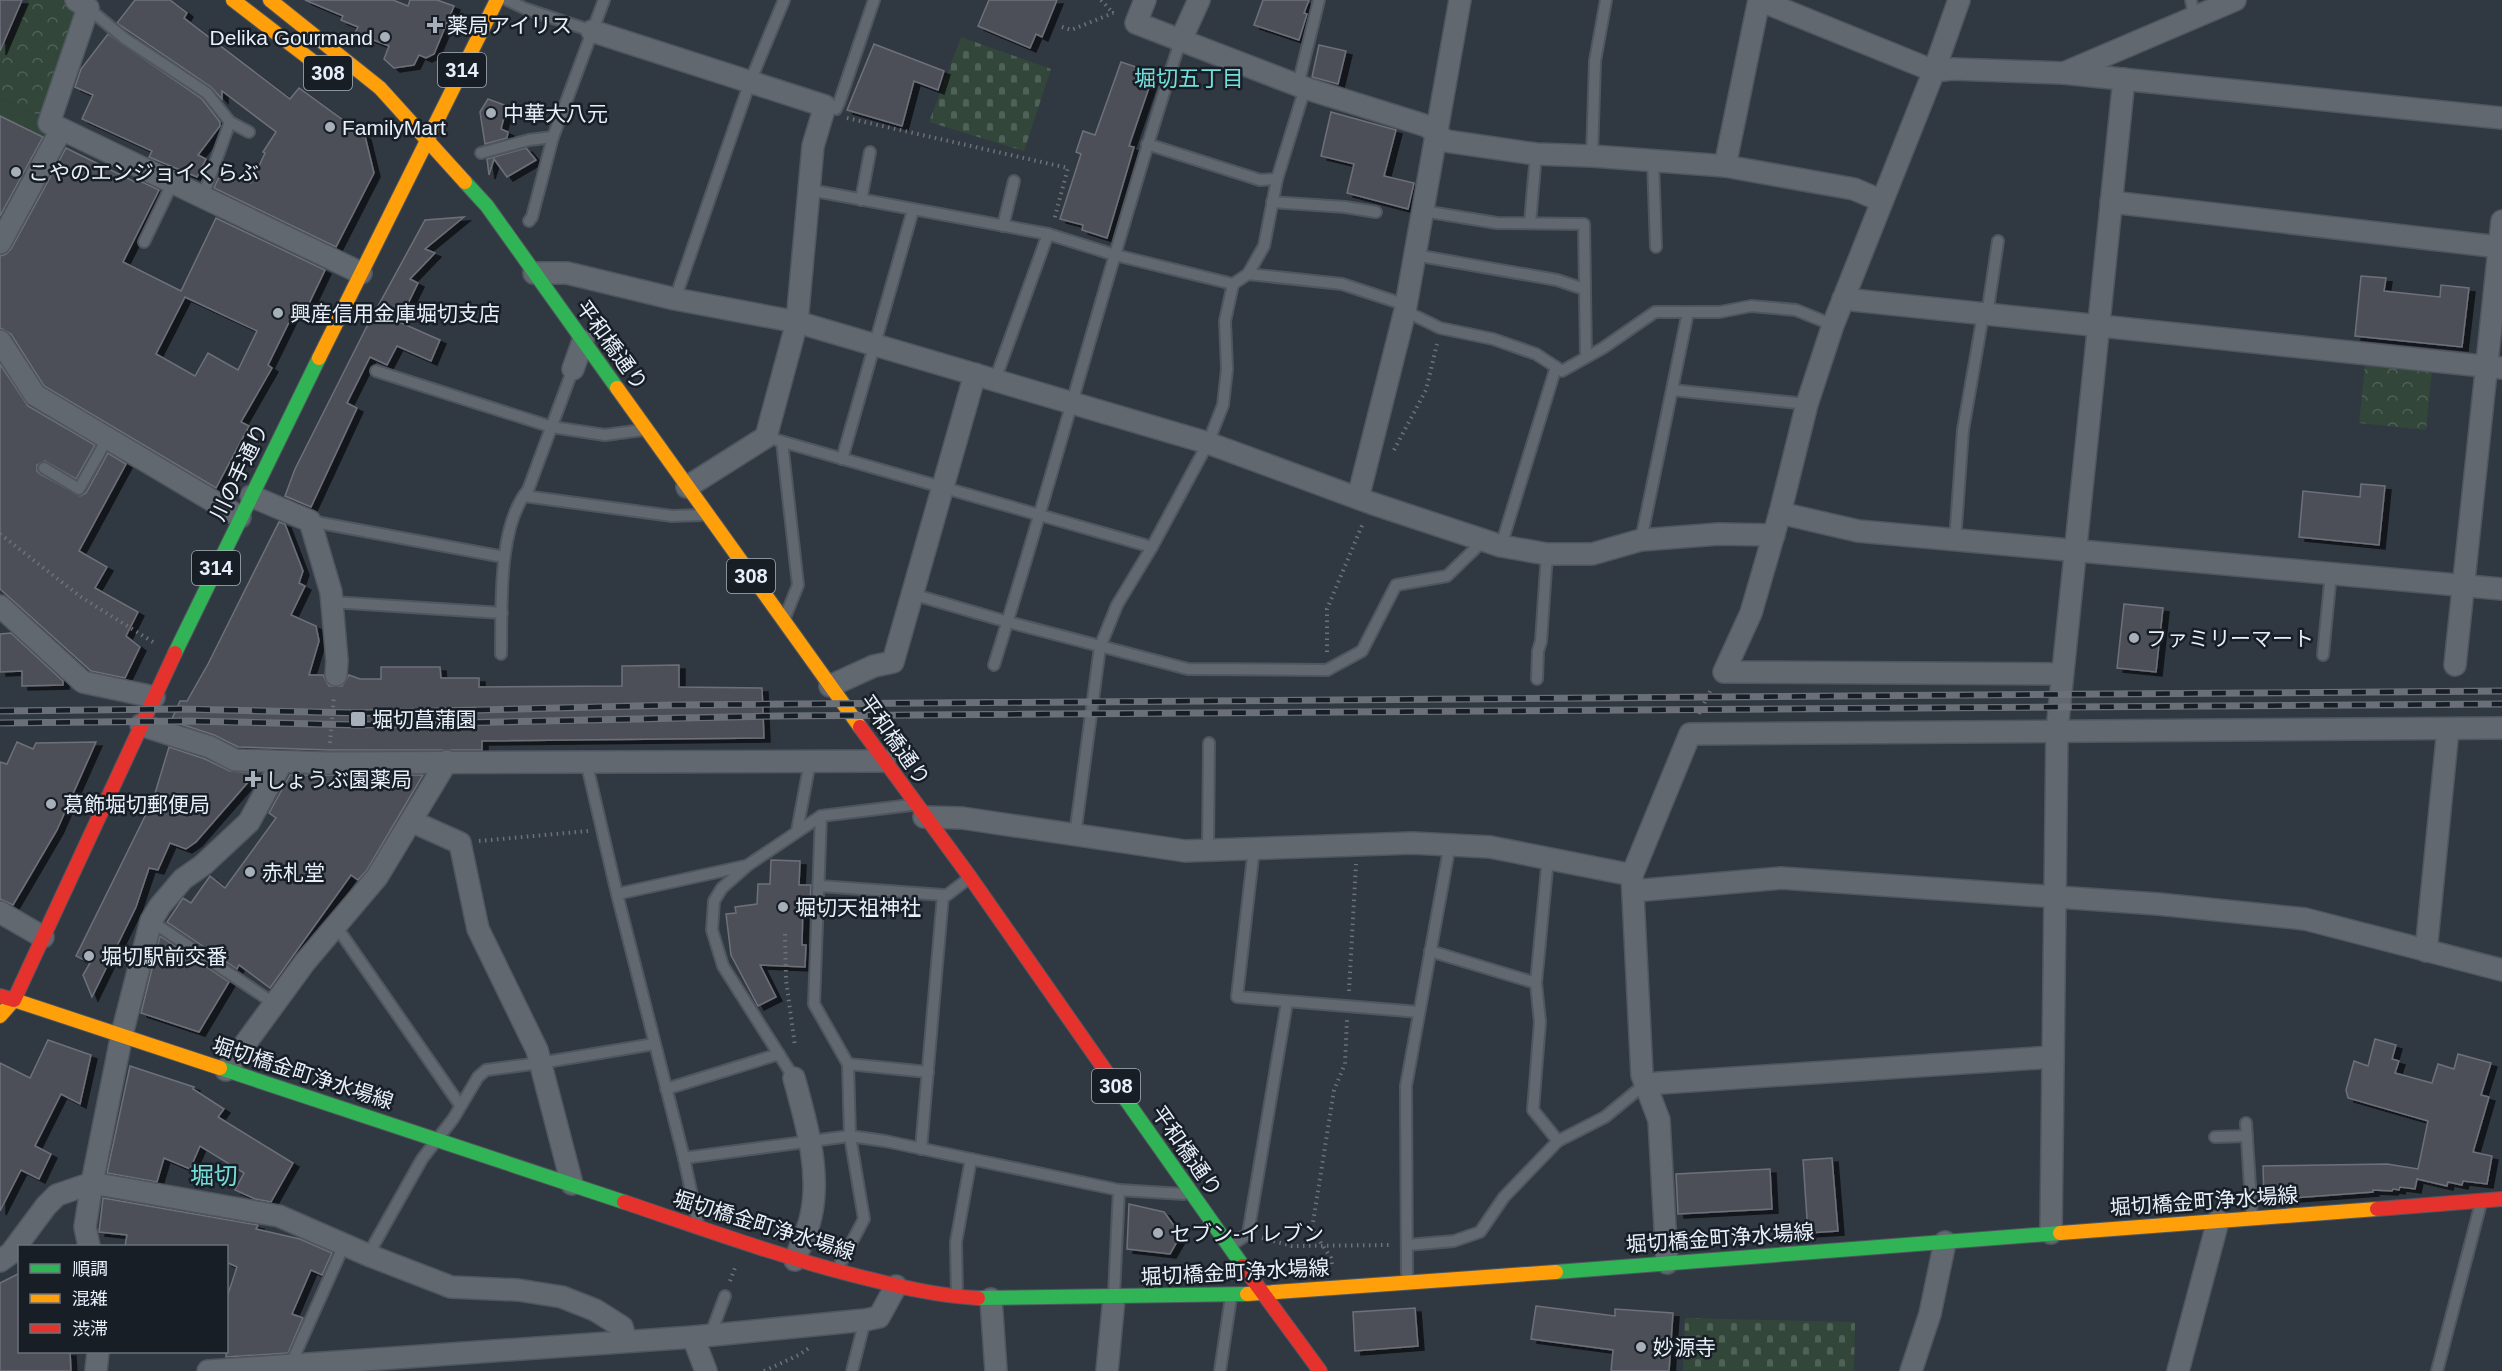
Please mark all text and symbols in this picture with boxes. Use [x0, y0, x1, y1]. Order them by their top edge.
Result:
place label: 薬局アイリス [447, 14, 572, 37]
marker: 薬局アイリス [428, 18, 442, 32]
place label: Delika Gourmand [210, 26, 373, 49]
marker: Delika Gourmand [378, 30, 392, 44]
road number: 314 [438, 53, 486, 87]
road number: 308 [304, 56, 352, 90]
district label: 堀切五丁目 [1134, 66, 1244, 91]
place label: 中華大八元 [503, 102, 608, 125]
marker: 中華大八元 [484, 106, 498, 120]
place label: FamilyMart [342, 116, 446, 139]
marker: FamilyMart [323, 120, 337, 134]
place label: こやのエンジョイくらぶ [28, 161, 259, 184]
marker: こやのエンジョイくらぶ [9, 165, 23, 179]
street label: 平和橋通り [572, 296, 652, 394]
place label: 興産信用金庫堀切支店 [290, 302, 500, 325]
marker: 興産信用金庫堀切支店 [271, 306, 285, 320]
street label: 川の手通り [206, 420, 272, 524]
road number: 314 [192, 551, 240, 585]
road number: 308 [727, 559, 775, 593]
place label: ファミリーマート [2146, 627, 2314, 650]
marker: ファミリーマート [2127, 631, 2141, 645]
street label: 平和橋通り [855, 690, 935, 790]
place label: 堀切菖蒲園 [372, 708, 477, 731]
marker: 堀切菖蒲園 [349, 710, 367, 728]
place label: しょうぶ園薬局 [265, 768, 412, 791]
marker: しょうぶ園薬局 [246, 772, 260, 786]
place label: 葛飾堀切郵便局 [63, 793, 210, 816]
marker: 葛飾堀切郵便局 [44, 797, 58, 811]
place label: 赤札堂 [262, 861, 325, 884]
marker: 赤札堂 [243, 865, 257, 879]
place label: 堀切天祖神社 [795, 896, 921, 919]
marker: 堀切天祖神社 [776, 900, 790, 914]
place label: 堀切駅前交番 [101, 945, 227, 968]
marker: 堀切駅前交番 [82, 949, 96, 963]
street label: 堀切橋金町浄水場線 [210, 1033, 396, 1113]
road number: 308 [1092, 1069, 1140, 1103]
street label: 平和橋通り [1147, 1101, 1227, 1201]
district label: 堀切 [190, 1162, 238, 1189]
street label: 堀切橋金町浄水場線 [2109, 1183, 2299, 1219]
street label: 堀切橋金町浄水場線 [670, 1186, 858, 1264]
street label: 堀切橋金町浄水場線 [1625, 1220, 1815, 1256]
place label: セブン-イレブン [1170, 1222, 1324, 1245]
marker: セブン-イレブン [1151, 1226, 1165, 1240]
legend [18, 1245, 228, 1353]
street label: 堀切橋金町浄水場線 [1140, 1256, 1330, 1288]
text: 順調 [72, 1259, 108, 1279]
text: 混雑 [72, 1289, 108, 1309]
text: 渋滞 [72, 1319, 108, 1339]
place label: 妙源寺 [1653, 1336, 1716, 1359]
marker: 妙源寺 [1634, 1340, 1648, 1354]

